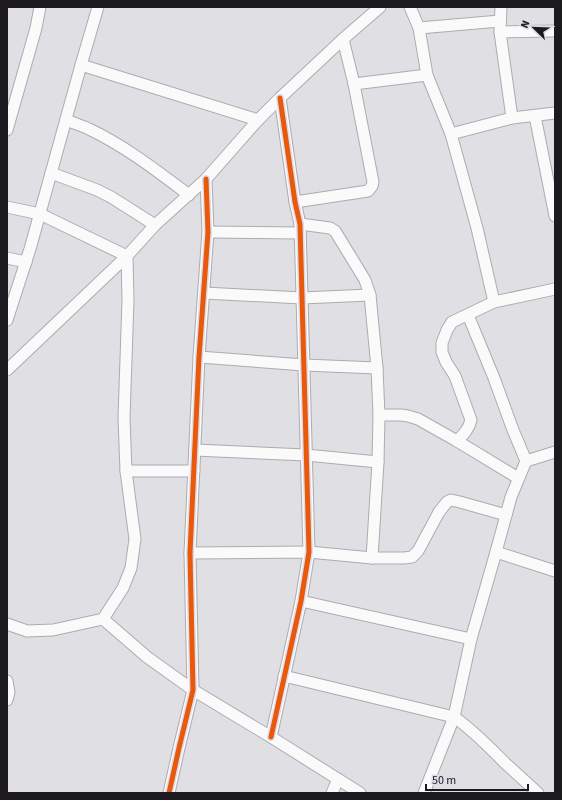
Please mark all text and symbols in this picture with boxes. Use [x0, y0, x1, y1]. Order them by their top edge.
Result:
north arrow [514, 8, 554, 48]
text: N [517, 18, 534, 31]
scale bar [426, 766, 528, 792]
text: 50 m [432, 772, 456, 789]

